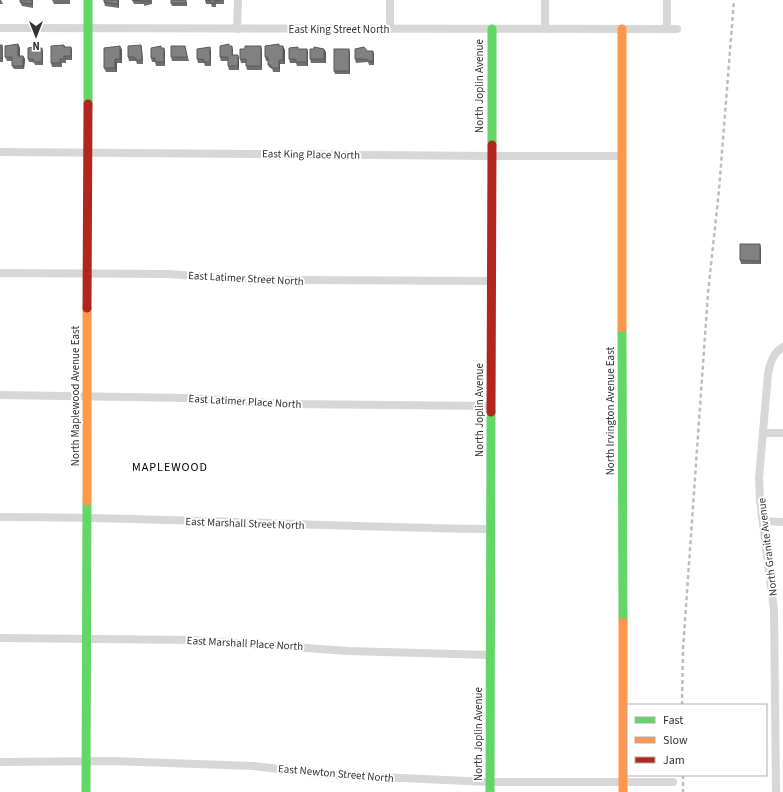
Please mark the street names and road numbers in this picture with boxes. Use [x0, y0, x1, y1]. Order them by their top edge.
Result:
street label: East King Street North [289, 22, 389, 37]
street label: North Joplin Avenue [472, 39, 487, 133]
street label: East King Place North [262, 146, 360, 163]
street label: East Latimer Street North [188, 268, 304, 289]
street label: North Maplewood Avenue East [68, 326, 83, 466]
street label: North Irvington Avenue East [603, 346, 618, 475]
street label: North Joplin Avenue [472, 363, 487, 457]
street label: East Latimer Place North [188, 391, 302, 412]
street label: North Granite Avenue [754, 497, 781, 597]
street label: East Marshall Street North [185, 514, 305, 533]
street label: East Marshall Place North [186, 633, 304, 654]
street label: North Joplin Avenue [471, 687, 486, 781]
street label: East Newton Street North [277, 761, 395, 786]

